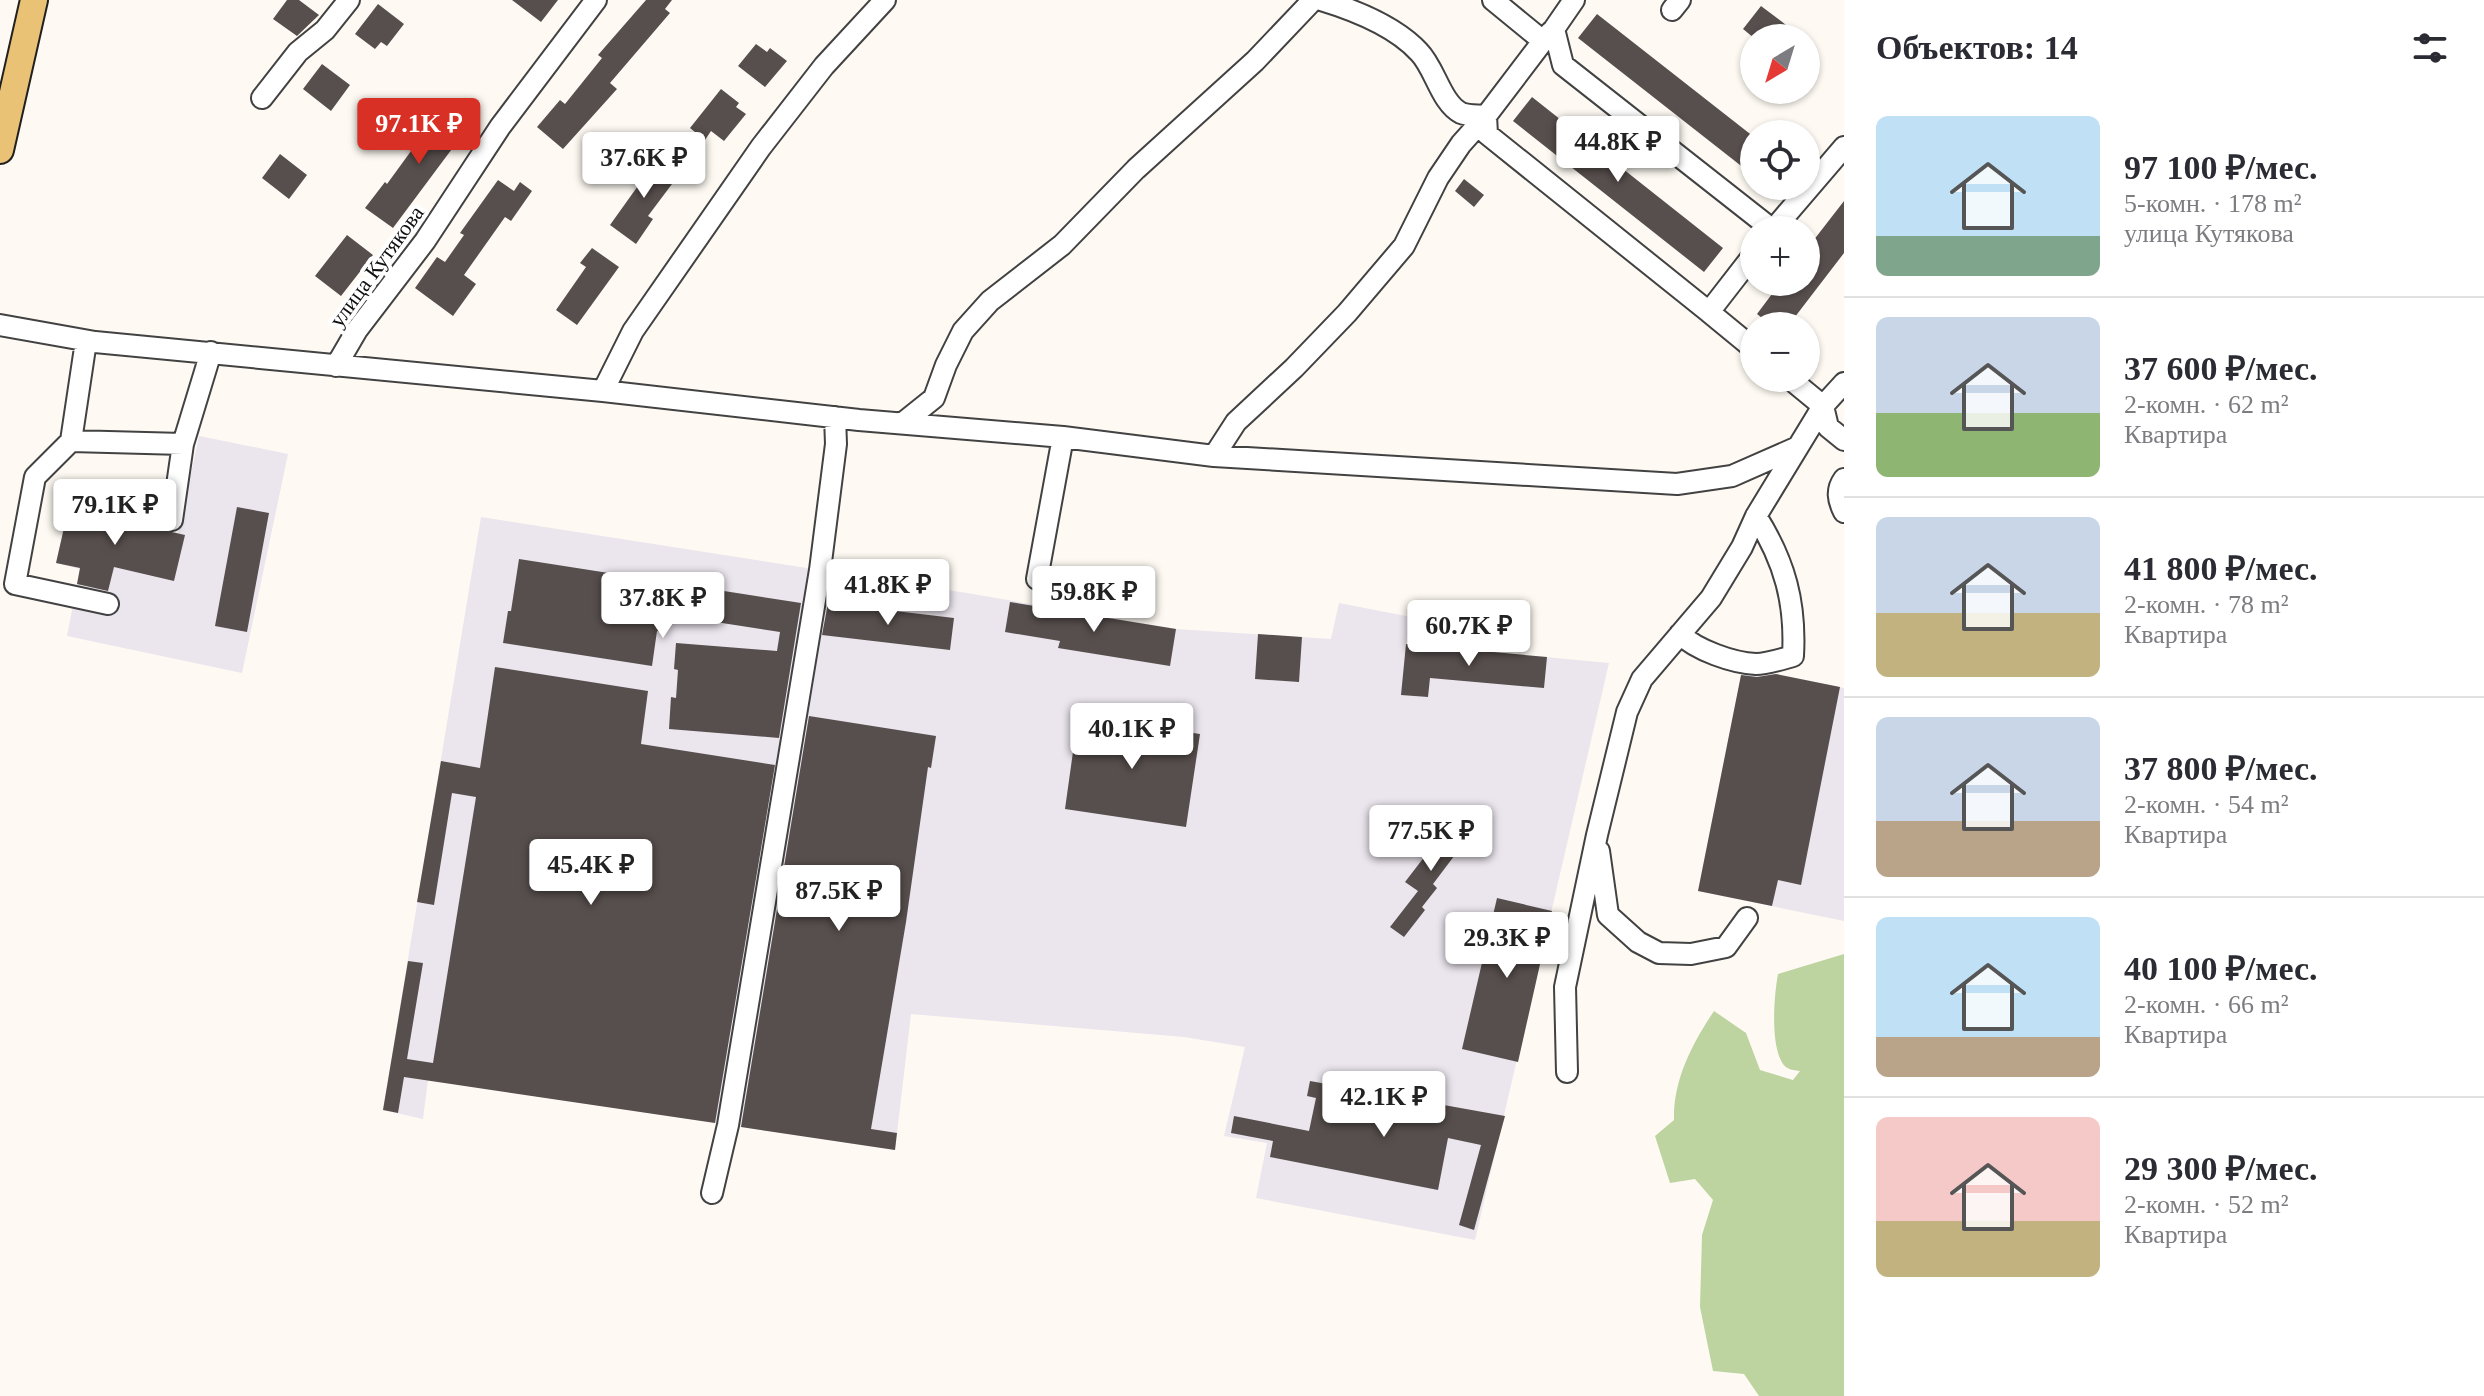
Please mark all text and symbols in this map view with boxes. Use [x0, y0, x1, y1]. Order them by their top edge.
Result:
north arrow [1740, 24, 1820, 104]
map controls [1740, 24, 1820, 392]
icon: filters [2408, 26, 2452, 70]
text: Объектов: 14 [1876, 29, 2078, 66]
pin: 97.1K ₽ [345, 98, 493, 166]
text: 97.1K ₽ [375, 109, 463, 138]
pin: 44.8K ₽ [1544, 116, 1692, 184]
button: locate [1740, 120, 1820, 200]
text: 44.8K ₽ [1574, 127, 1662, 156]
pin: 37.6K ₽ [570, 132, 718, 200]
text: 37.6K ₽ [600, 143, 688, 172]
icon: home [1940, 148, 2036, 244]
text: 97 100 ₽/мес. [2124, 149, 2318, 186]
text: 5-комн. · 178 m² [2124, 189, 2302, 218]
street label: улица Кутякова [324, 201, 429, 332]
button: + [1740, 216, 1820, 296]
text: улица Кутякова [2124, 219, 2294, 248]
button: − [1740, 312, 1820, 392]
icon: home [1940, 349, 2036, 445]
text: 37 600 ₽/мес. [2124, 350, 2318, 387]
text: 2-комн. · 62 m² [2124, 390, 2289, 419]
text: Квартира [2124, 420, 2227, 449]
pin: 79.1K ₽ [41, 479, 189, 547]
text: 79.1K ₽ [71, 490, 159, 519]
icon: home [1940, 549, 2036, 645]
text: 41 800 ₽/мес. [2124, 550, 2318, 587]
pin: 41.8K ₽ [814, 559, 962, 627]
pin: 59.8K ₽ [1020, 566, 1168, 634]
text: 41.8K ₽ [844, 570, 932, 599]
pin: 37.8K ₽ [589, 572, 737, 640]
text: 59.8K ₽ [1050, 577, 1138, 606]
text: 37.8K ₽ [619, 583, 707, 612]
text: 2-комн. · 78 m² [2124, 590, 2289, 619]
pin: 60.7K ₽ [1395, 600, 1543, 668]
text: 60.7K ₽ [1425, 611, 1513, 640]
text: Квартира [2124, 620, 2227, 649]
pin: 40.1K ₽ [1058, 703, 1206, 771]
text: 40.1K ₽ [1088, 714, 1176, 743]
icon: home [1940, 749, 2036, 845]
text: 37 800 ₽/мес. [2124, 750, 2318, 787]
text: 2-комн. · 54 m² [2124, 790, 2289, 819]
pin: 77.5K ₽ [1357, 805, 1505, 873]
text: 77.5K ₽ [1387, 816, 1475, 845]
text: Квартира [2124, 820, 2227, 849]
pin: 45.4K ₽ [517, 839, 665, 907]
text: 45.4K ₽ [547, 850, 635, 879]
pin: 87.5K ₽ [765, 865, 913, 933]
text: 87.5K ₽ [795, 876, 883, 905]
pin: 29.3K ₽ [1433, 912, 1581, 980]
text: 29.3K ₽ [1463, 923, 1551, 952]
icon: home [1940, 949, 2036, 1045]
text: 40 100 ₽/мес. [2124, 950, 2318, 987]
text: 2-комн. · 66 m² [2124, 990, 2289, 1019]
text: Квартира [2124, 1020, 2227, 1049]
pin: 42.1K ₽ [1310, 1071, 1458, 1139]
text: 42.1K ₽ [1340, 1082, 1428, 1111]
icon: home [1940, 1149, 2036, 1245]
text: 29 300 ₽/мес. [2124, 1150, 2318, 1187]
text: 2-комн. · 52 m² [2124, 1190, 2289, 1219]
text: Квартира [2124, 1220, 2227, 1249]

